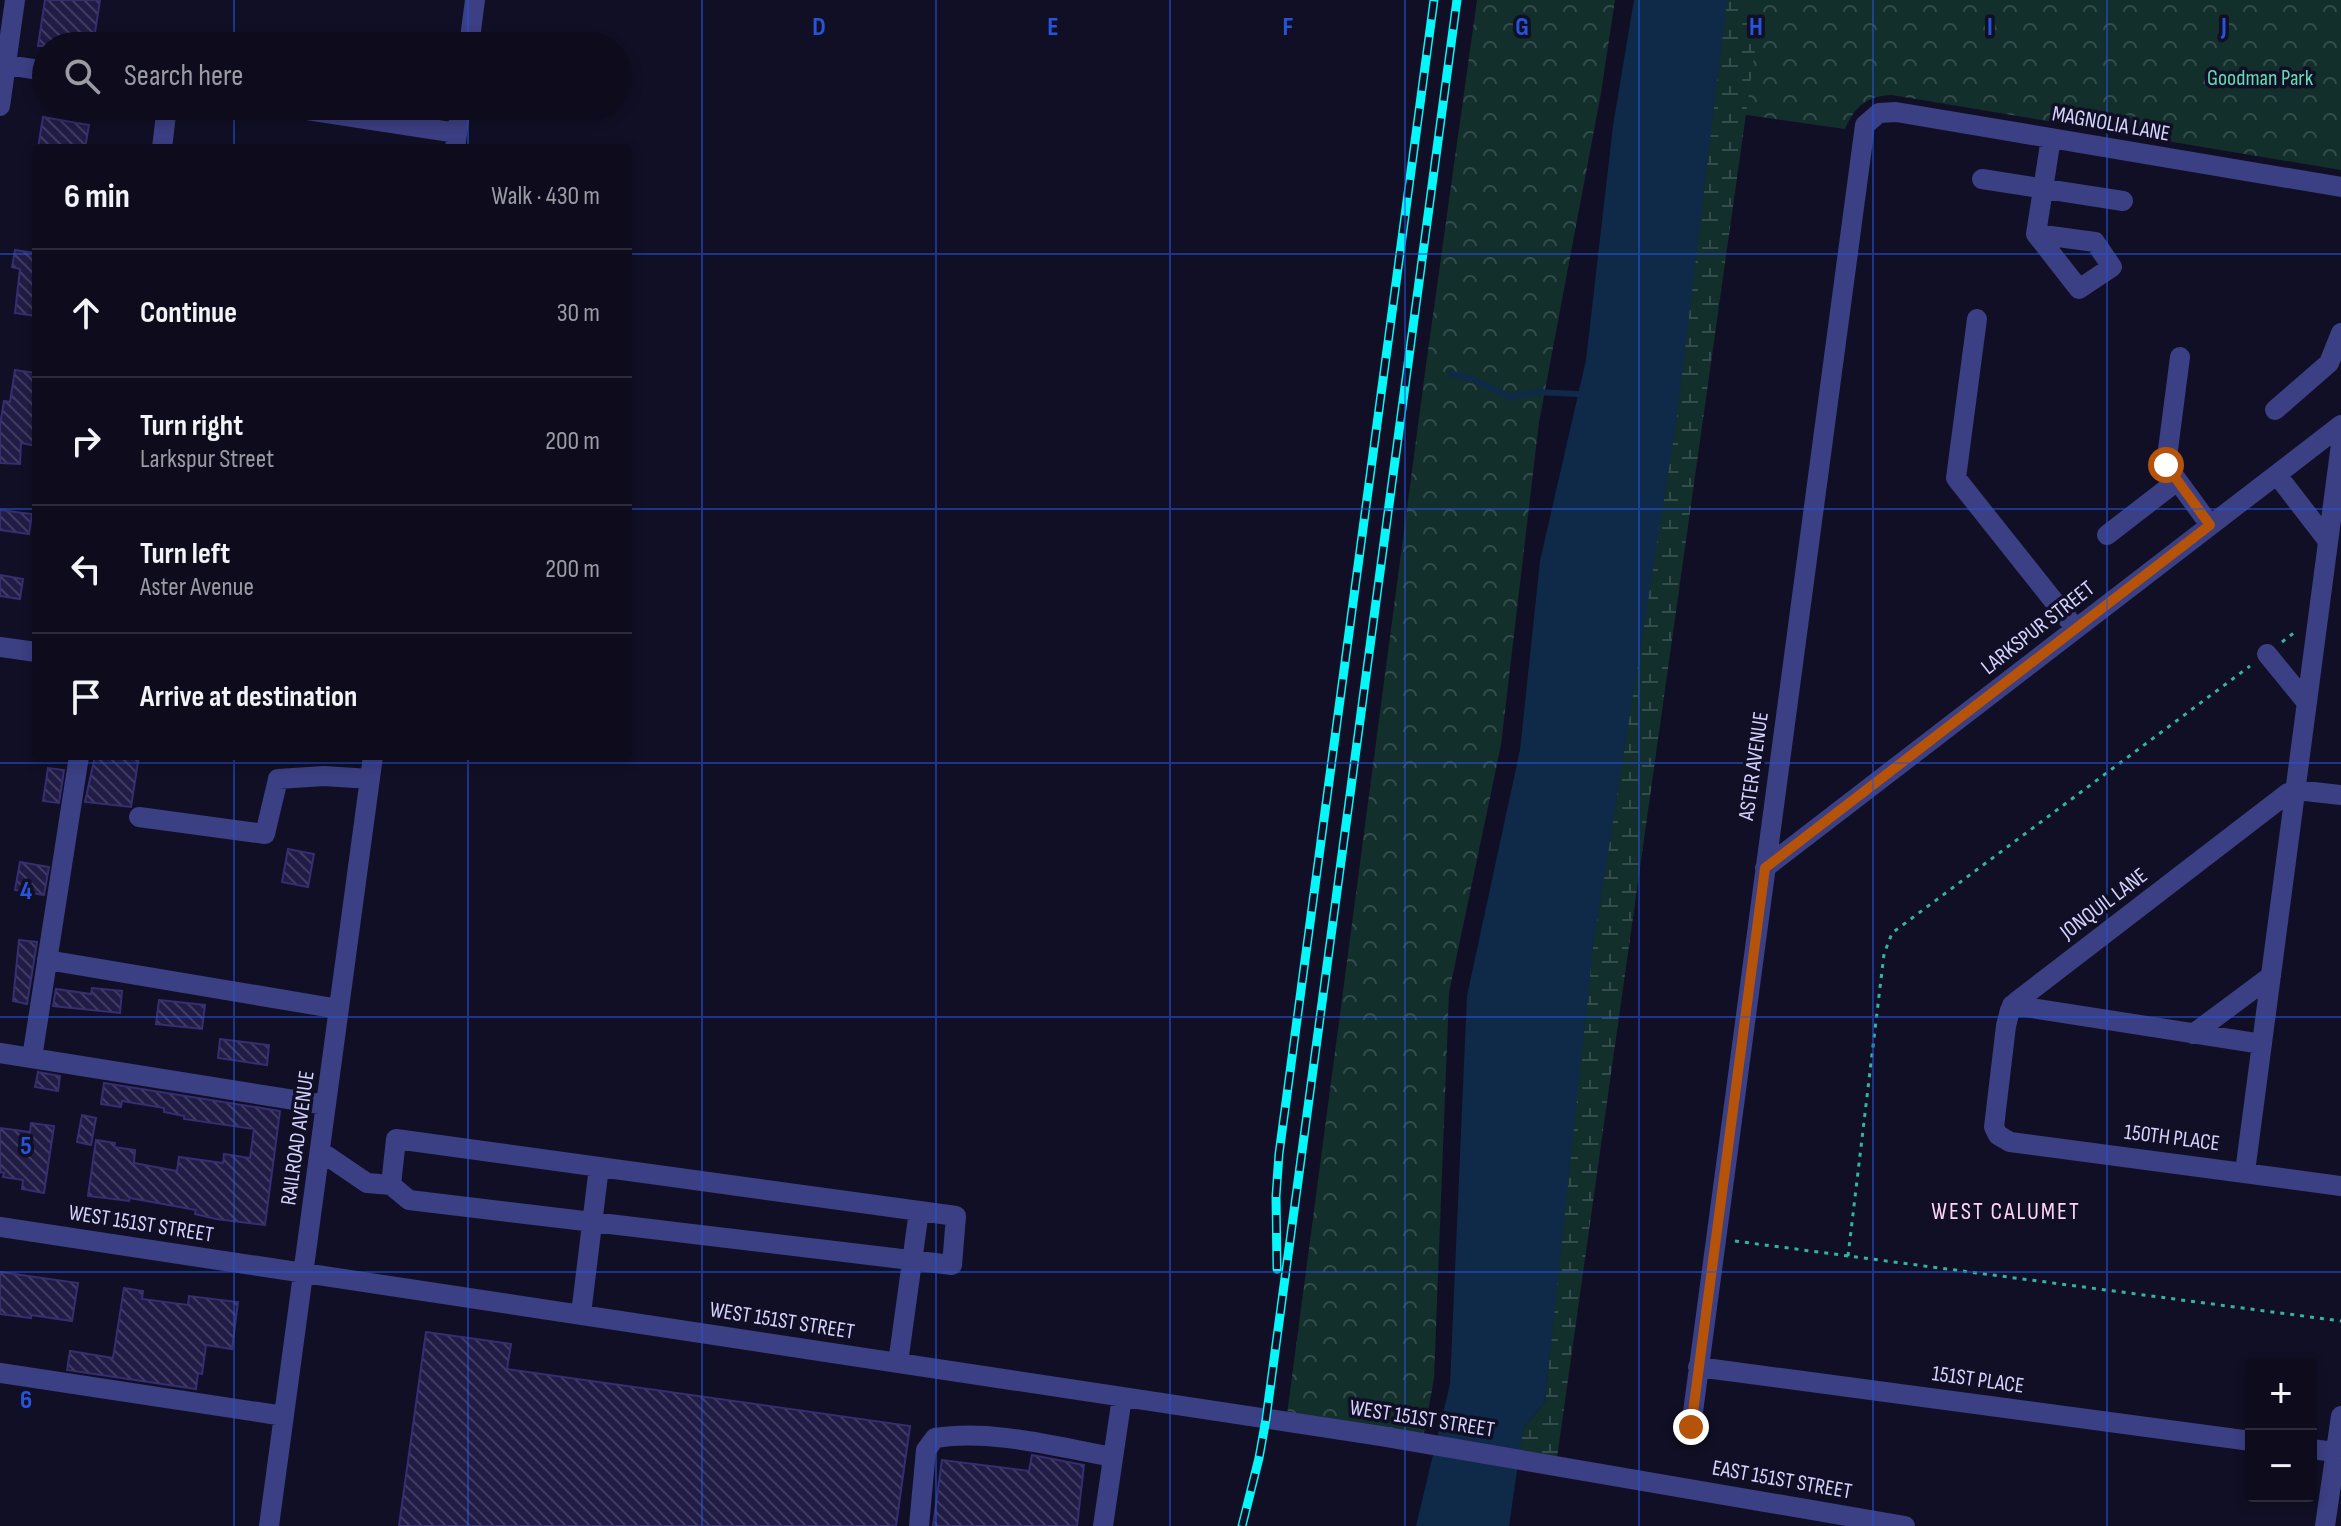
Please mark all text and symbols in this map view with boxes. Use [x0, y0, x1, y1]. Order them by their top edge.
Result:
text: D [812, 12, 826, 43]
text: E [1047, 12, 1059, 43]
text: F [1283, 12, 1294, 43]
text: G [1515, 12, 1529, 43]
text: H [1749, 12, 1763, 43]
text: I [1987, 12, 1993, 43]
text: J [2220, 12, 2227, 43]
search box [32, 32, 632, 120]
icon: search [60, 54, 104, 98]
text: Search here [124, 58, 243, 94]
park label: Goodman Park [2207, 65, 2314, 92]
street label: MAGNOLIA LANE [2050, 100, 2172, 148]
text: 6 min [64, 176, 130, 217]
text: Walk · 430 m [491, 181, 600, 212]
icon: ahead [64, 291, 108, 335]
text: Continue [140, 295, 237, 331]
text: 30 m [557, 298, 600, 329]
text: Turn right [140, 408, 243, 444]
icon: right [64, 419, 108, 463]
text: 200 m [545, 426, 600, 457]
text: Larkspur Street [140, 444, 274, 475]
route start [2148, 447, 2184, 483]
text: Turn left [140, 536, 230, 572]
icon: left [64, 547, 108, 591]
text: 200 m [545, 554, 600, 585]
text: Aster Avenue [140, 572, 254, 603]
street label: LARKSPUR STREET [1976, 575, 2100, 681]
icon: arrive [64, 675, 108, 719]
text: Arrive at destination [140, 679, 357, 715]
street label: ASTER AVENUE [1733, 710, 1775, 823]
street label: JONQUIL LANE [2054, 862, 2153, 946]
text: 4 [20, 876, 32, 907]
street label: RAILROAD AVENUE [275, 1069, 321, 1207]
street label: 150TH PLACE [2123, 1119, 2221, 1157]
text: 5 [20, 1131, 32, 1162]
district label: WEST CALUMET [1931, 1197, 2081, 1226]
street label: WEST 151ST STREET [67, 1199, 215, 1249]
street label: WEST 151ST STREET [708, 1296, 856, 1346]
map controls [2245, 1358, 2317, 1502]
button: + [2245, 1358, 2317, 1430]
street label: 151ST PLACE [1930, 1360, 2026, 1400]
text: 6 [20, 1385, 32, 1416]
street label: WEST 151ST STREET [1348, 1394, 1496, 1444]
route end [1673, 1409, 1709, 1445]
button: − [2245, 1430, 2317, 1502]
street label: EAST 151ST STREET [1710, 1454, 1854, 1506]

